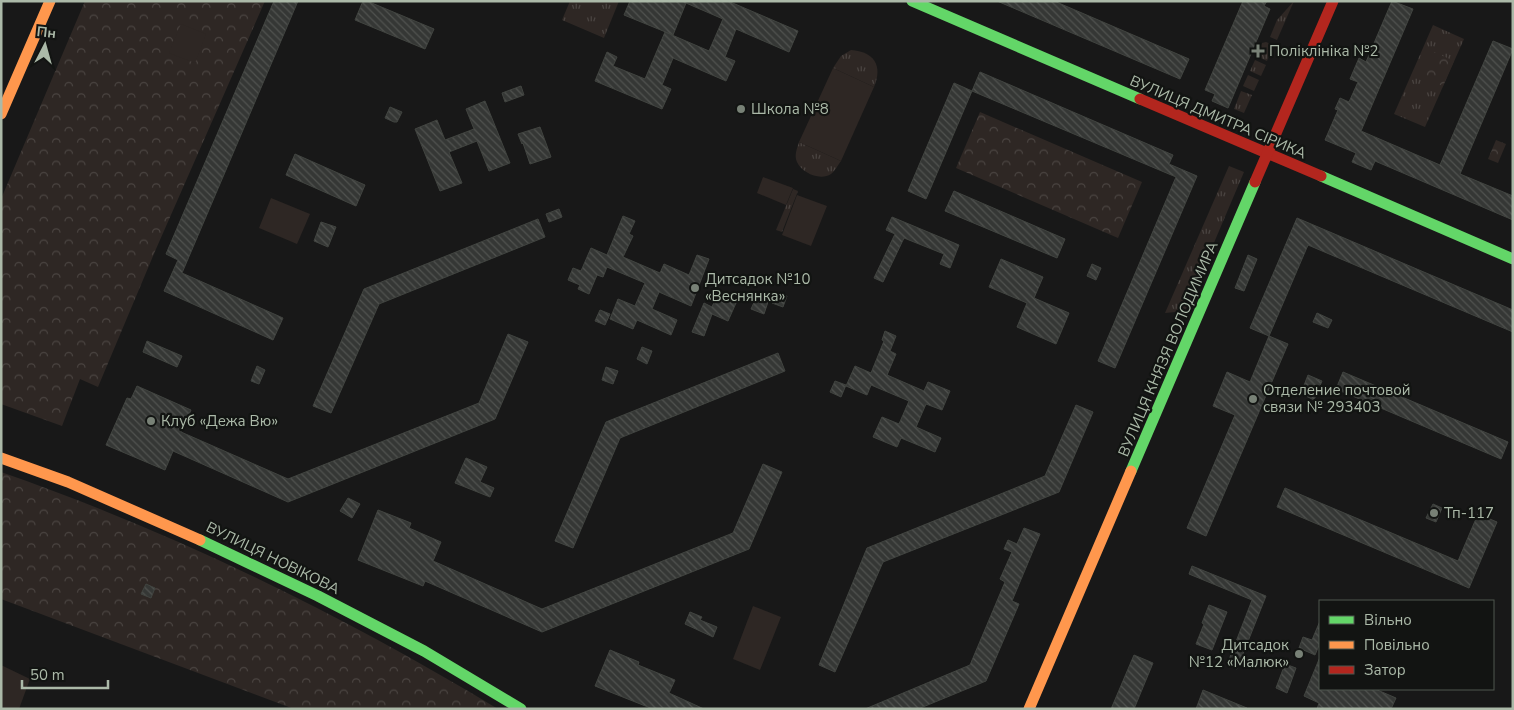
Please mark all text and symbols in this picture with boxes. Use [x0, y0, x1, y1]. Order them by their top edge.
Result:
north arrow [20, 20, 70, 70]
text: Пн [36, 22, 57, 43]
place label: Поліклініка №2 [1269, 41, 1379, 61]
marker: Поліклініка №2 [1251, 44, 1265, 58]
street label: ВУЛИЦЯ ДМИТРА СІРИКА [1127, 71, 1309, 163]
place label: Школа №8 [751, 99, 829, 119]
marker: Школа №8 [735, 103, 747, 115]
street label: ВУЛИЦЯ КНЯЗЯ ВОЛОДИМИРА [1113, 238, 1223, 460]
place label: Дитсадок №10 «Веснянка» [705, 269, 811, 306]
marker: Дитсадок №10 «Веснянка» [689, 282, 701, 294]
place label: Отделение почтовой связи № 293403 [1263, 380, 1411, 417]
marker: Отделение почтовой связи № 293403 [1247, 393, 1259, 405]
place label: Клуб «Дежа Вю» [161, 411, 278, 431]
marker: Клуб «Дежа Вю» [145, 415, 157, 427]
place label: Тп-117 [1444, 503, 1494, 523]
marker: Тп-117 [1428, 507, 1440, 519]
street label: ВУЛИЦЯ НОВІКОВА [203, 517, 343, 599]
legend [1319, 600, 1494, 690]
text: Вільно [1364, 610, 1412, 630]
place label: Дитсадок №12 «Малюк» [1189, 635, 1289, 672]
text: Повільно [1364, 635, 1430, 655]
marker: Дитсадок №12 «Малюк» [1293, 648, 1305, 660]
scale bar [22, 658, 109, 690]
text: Затор [1364, 660, 1406, 680]
text: 50 m [30, 665, 65, 685]

